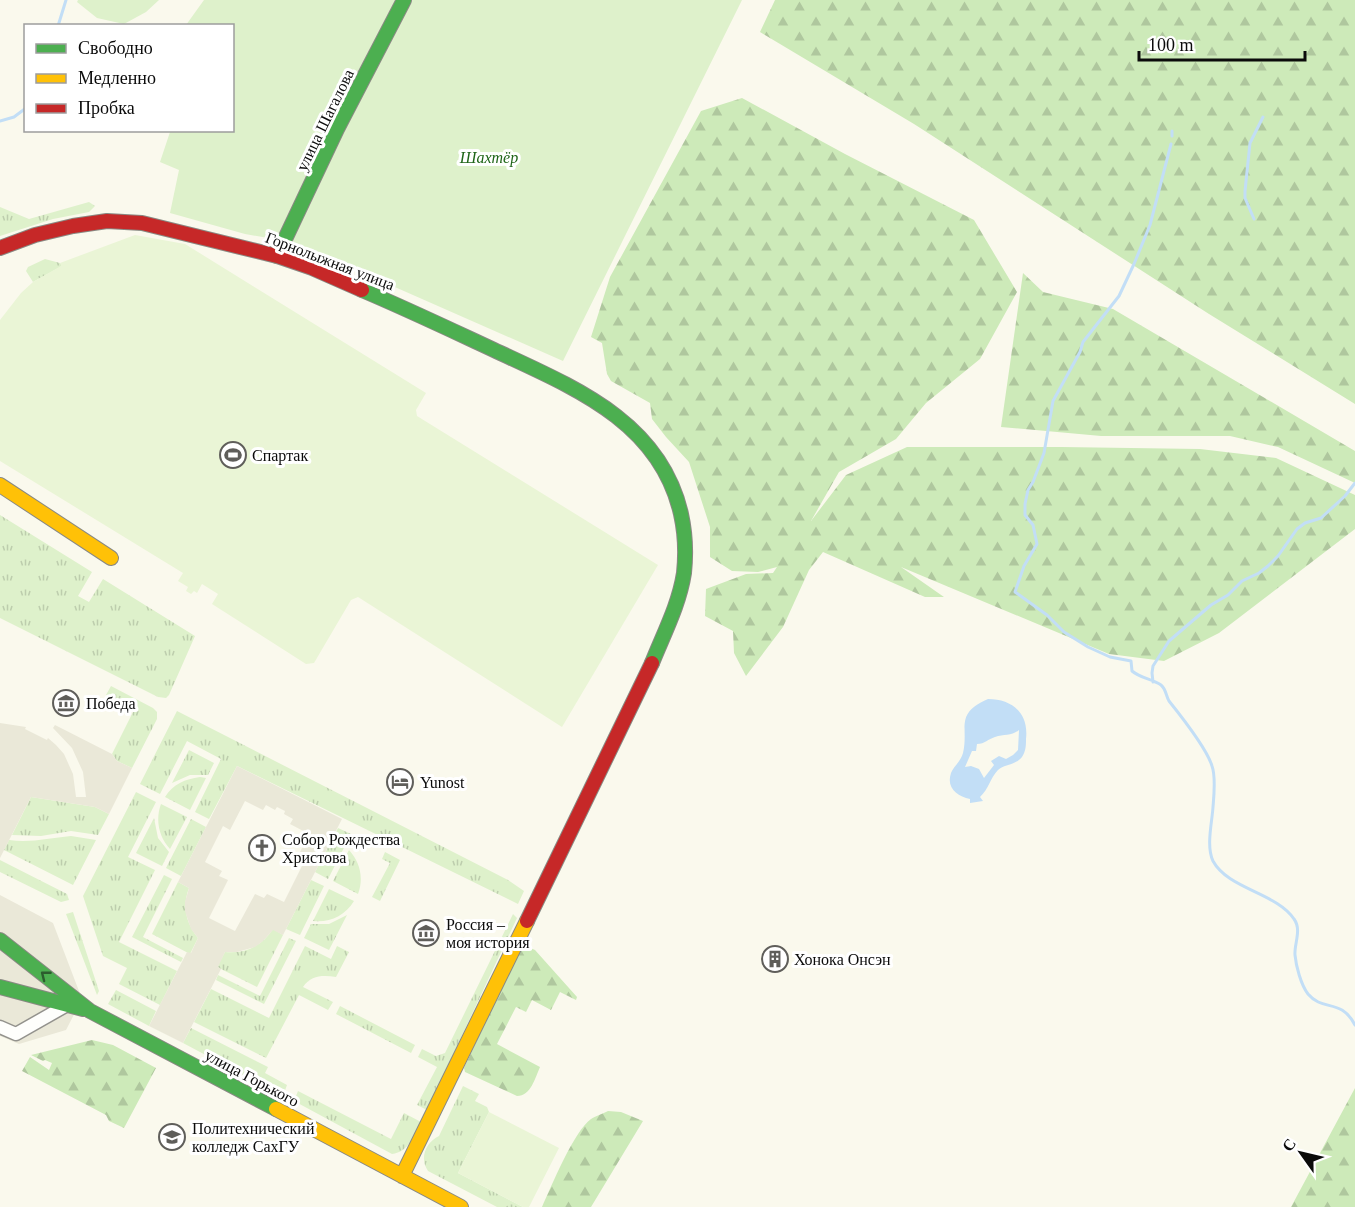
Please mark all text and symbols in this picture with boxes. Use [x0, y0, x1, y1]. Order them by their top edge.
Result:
legend [24, 24, 234, 132]
scale bar [1139, 24, 1306, 62]
text: 100 m [1148, 35, 1194, 55]
text: Свободно [78, 38, 153, 58]
street label: улица Шагалова [293, 66, 358, 174]
text: Медленно [78, 68, 156, 88]
text: Пробка [78, 98, 135, 118]
park label: Шахтёр [459, 149, 518, 167]
street label: Горнолыжная улица [263, 229, 397, 294]
sports icon: Спартак [218, 440, 248, 470]
place label: Спартак [252, 447, 308, 465]
museum icon: Победа [51, 688, 81, 718]
place label: Победа [86, 695, 136, 713]
hotel icon: Yunost [385, 767, 415, 797]
place label: Yunost [420, 774, 465, 791]
place label: Собор Рождества Христова [282, 831, 400, 867]
church icon: Собор Рождества Христова [247, 833, 277, 863]
place label: Россия – моя история [446, 916, 530, 952]
museum icon: Россия – моя история [411, 918, 441, 948]
building icon: Хонока Онсэн [760, 944, 790, 974]
place label: Хонока Онсэн [794, 951, 891, 968]
one-way arrow [41, 972, 52, 983]
street label: улица Горького [202, 1046, 302, 1111]
place label: Политехнический колледж СахГУ [192, 1120, 315, 1156]
school or university icon: Политехнический колледж СахГУ [157, 1122, 187, 1152]
north arrow [1271, 1123, 1331, 1183]
text: С [1279, 1135, 1299, 1154]

